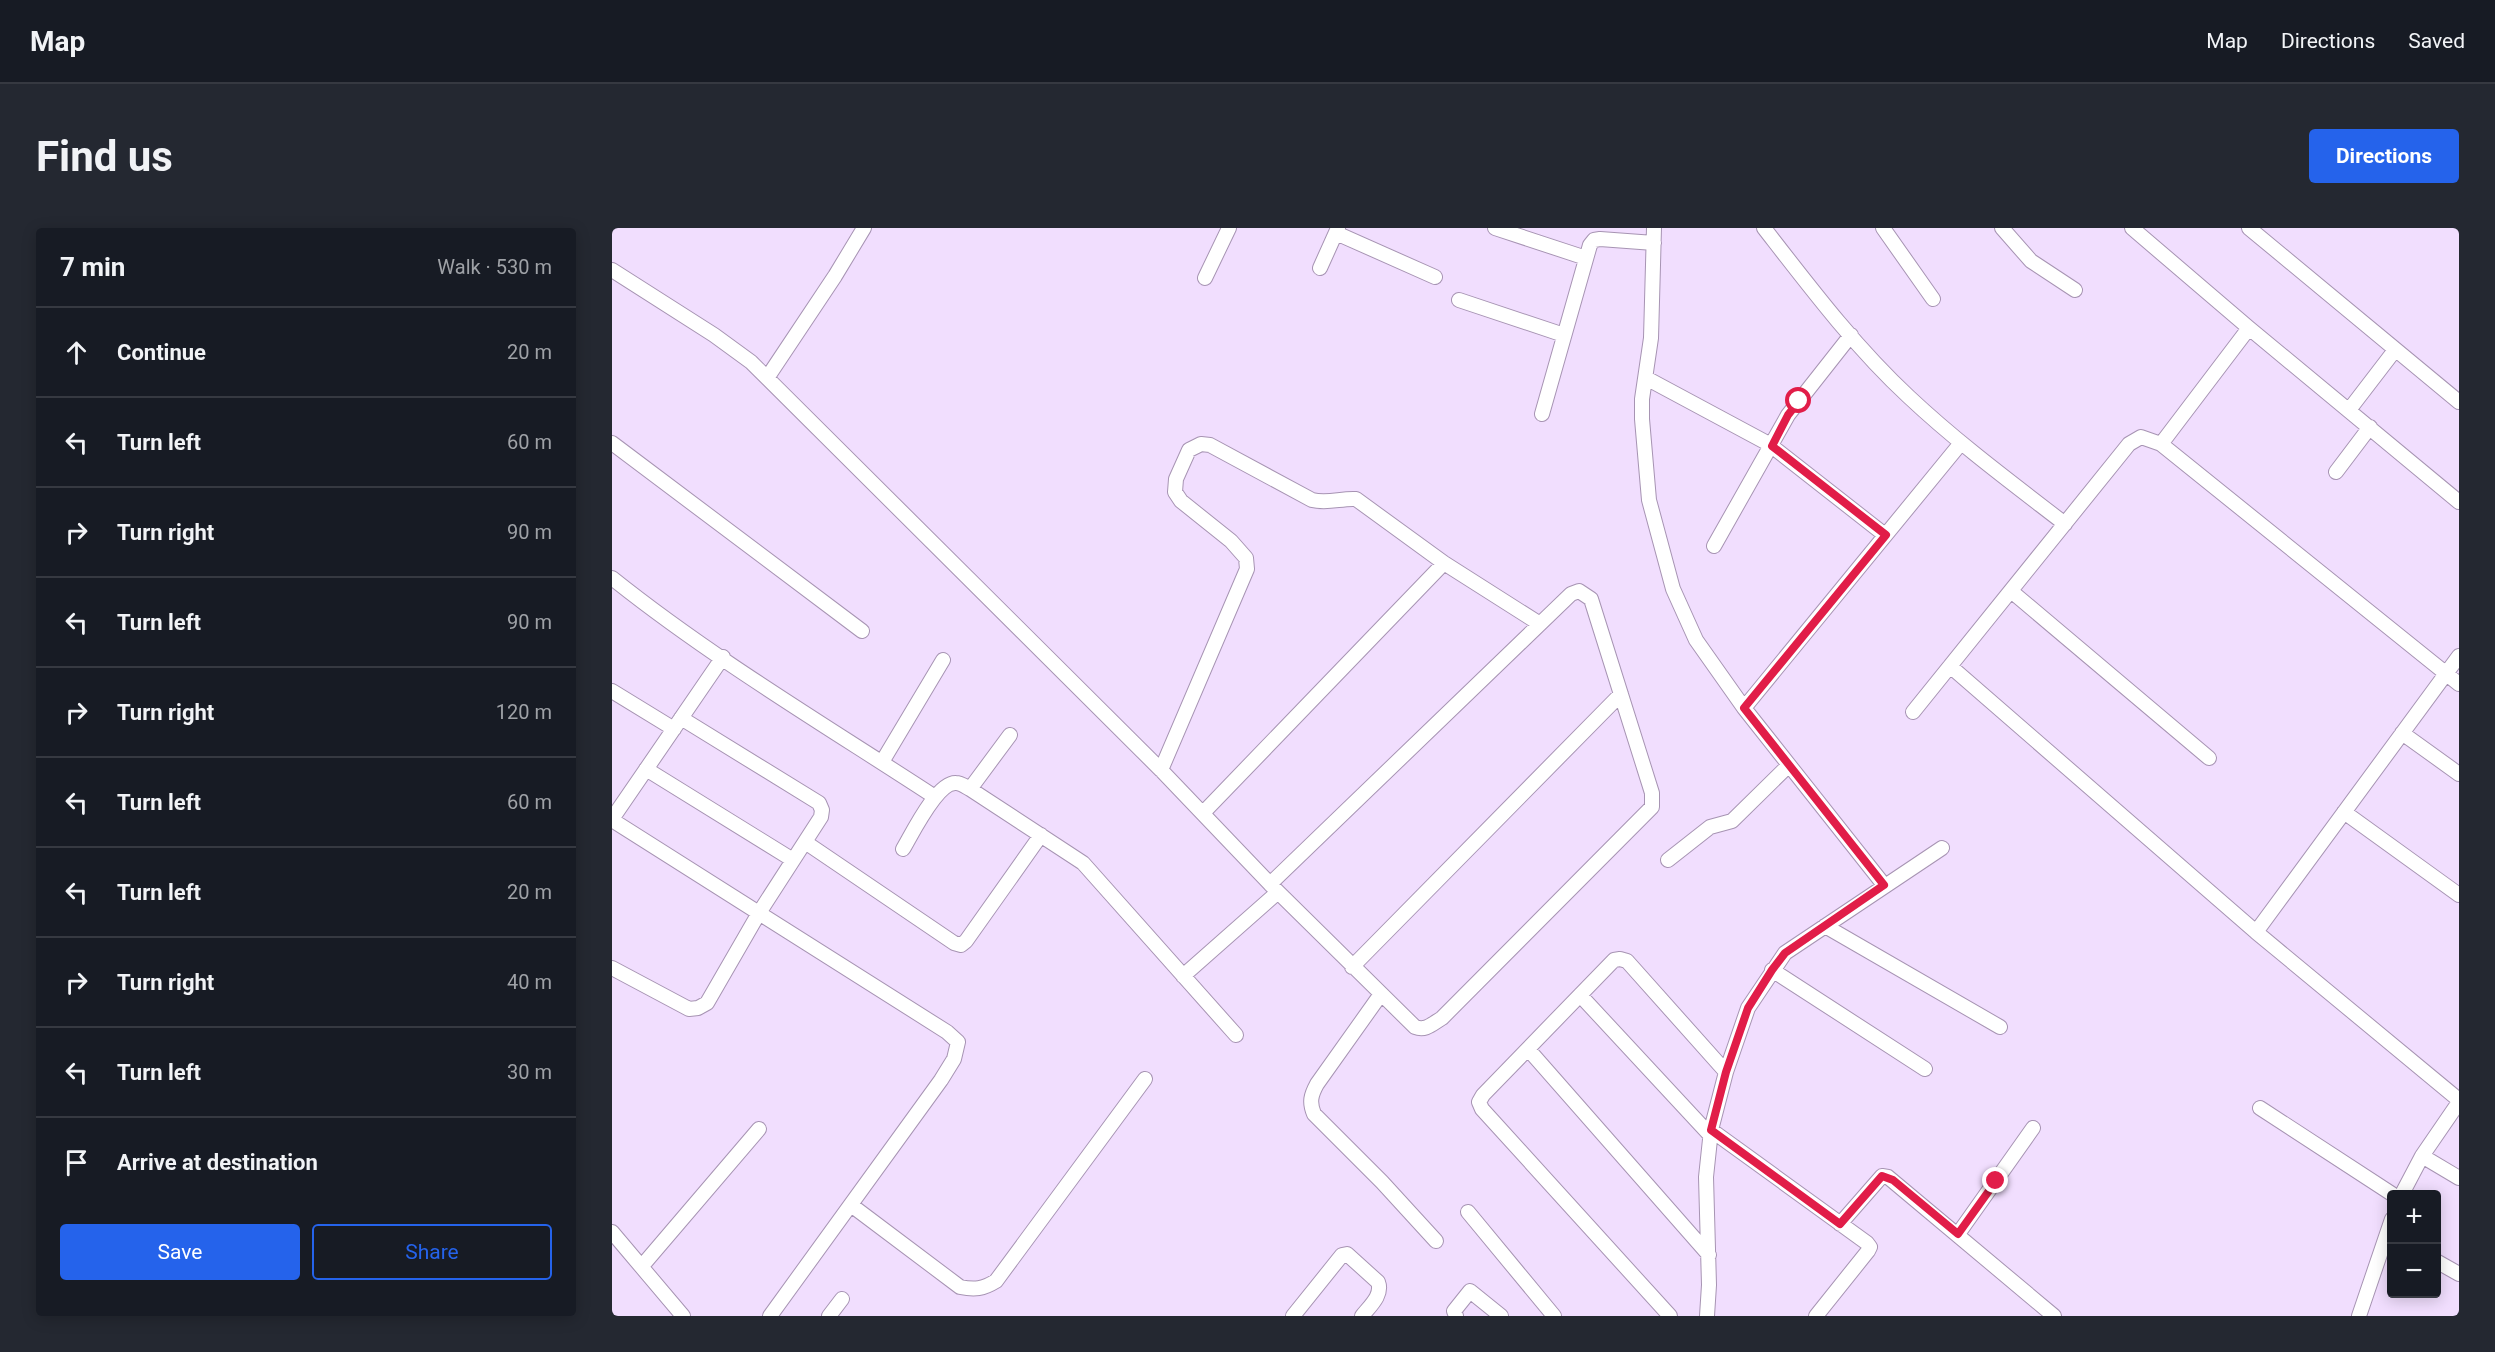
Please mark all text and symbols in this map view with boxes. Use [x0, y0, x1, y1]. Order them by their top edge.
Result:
text: Map [30, 25, 85, 58]
text: Map [2206, 29, 2248, 53]
text: Directions [2281, 29, 2375, 53]
text: Saved [2408, 29, 2465, 53]
button: Directions [2309, 129, 2459, 183]
text: Find us [36, 132, 173, 181]
text: 7 min [60, 252, 125, 282]
text: Walk · 530 m [437, 255, 552, 279]
icon: ahead [60, 336, 93, 369]
text: Continue [117, 340, 206, 365]
text: 20 m [507, 340, 552, 364]
route start [1785, 387, 1811, 413]
icon: left [60, 426, 93, 459]
text: Turn left [117, 430, 201, 455]
text: 60 m [507, 430, 552, 454]
icon: right [60, 516, 93, 549]
text: Turn right [117, 520, 214, 545]
text: 90 m [507, 520, 552, 544]
icon: left [60, 606, 93, 639]
text: Turn left [117, 610, 201, 635]
text: 90 m [507, 610, 552, 634]
icon: right [60, 696, 93, 729]
text: Turn right [117, 700, 214, 725]
text: 120 m [496, 700, 552, 724]
icon: left [60, 786, 93, 819]
text: Turn left [117, 790, 201, 815]
text: 60 m [507, 790, 552, 814]
icon: left [60, 876, 93, 909]
text: Turn left [117, 880, 201, 905]
text: 20 m [507, 880, 552, 904]
icon: right [60, 966, 93, 999]
text: Turn right [117, 970, 214, 995]
text: 40 m [507, 970, 552, 994]
icon: left [60, 1056, 93, 1089]
text: Turn left [117, 1060, 201, 1085]
text: 30 m [507, 1060, 552, 1084]
icon: arrive [60, 1146, 93, 1179]
text: Arrive at destination [117, 1150, 318, 1175]
route end [1982, 1167, 2008, 1193]
map controls [2387, 1190, 2441, 1298]
button: + [2387, 1190, 2441, 1244]
button: Save [60, 1224, 300, 1280]
button: Share [312, 1224, 552, 1280]
button: − [2387, 1244, 2441, 1298]

